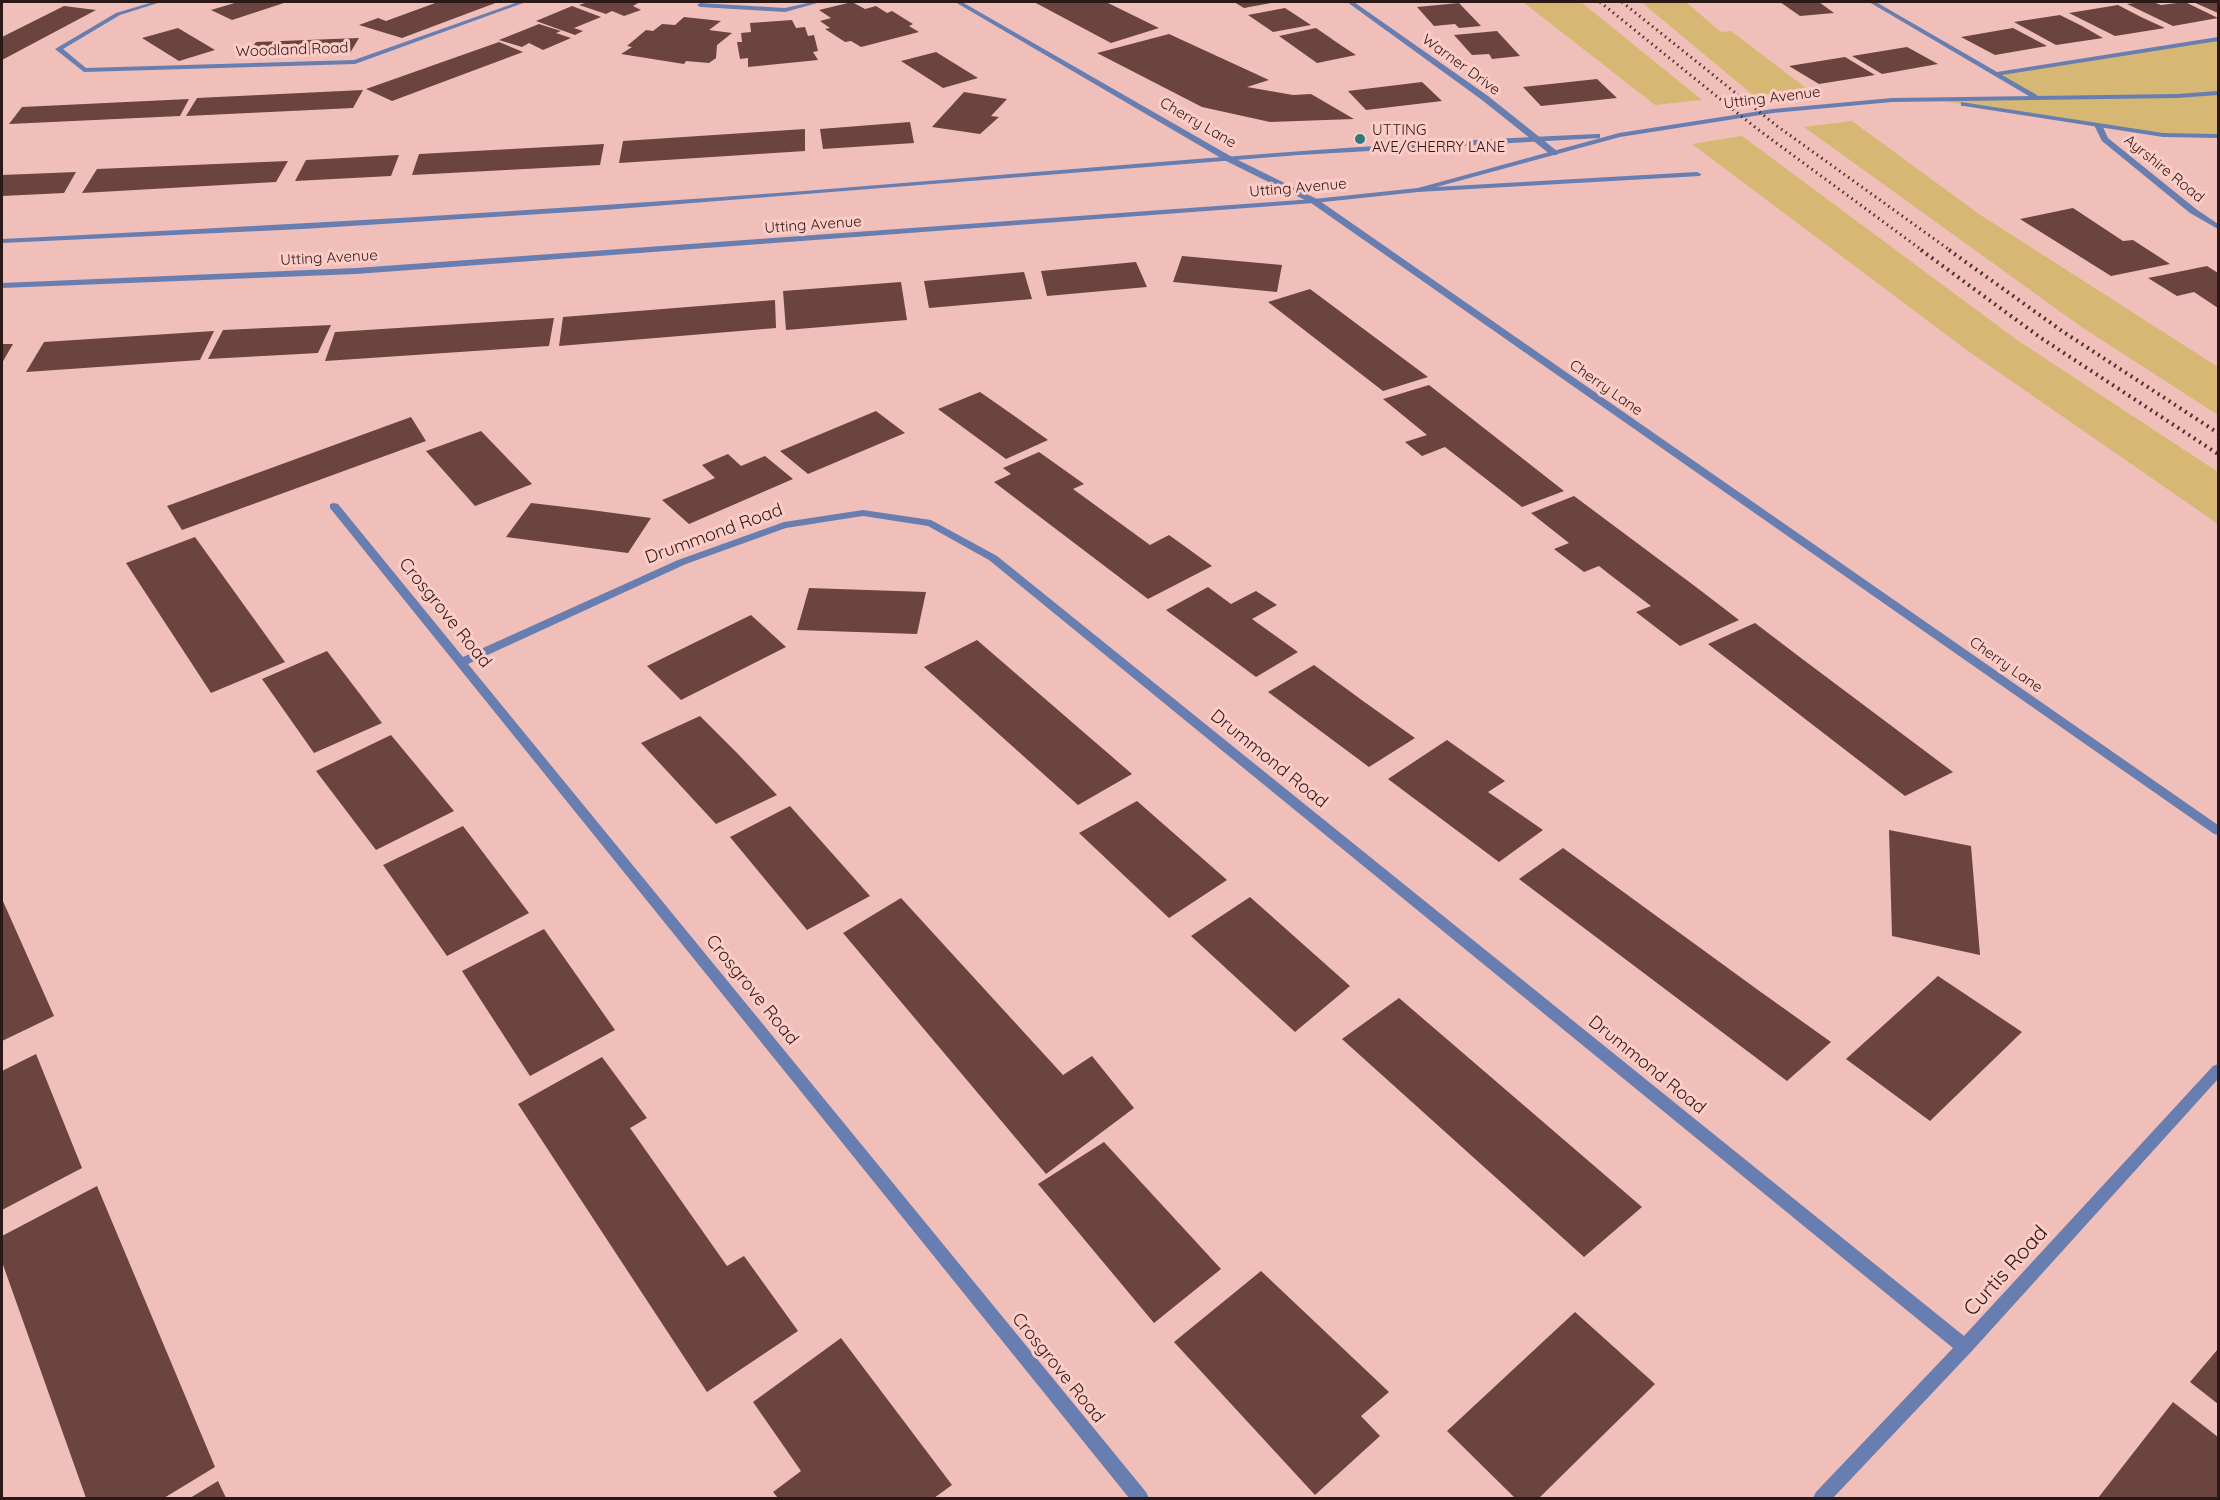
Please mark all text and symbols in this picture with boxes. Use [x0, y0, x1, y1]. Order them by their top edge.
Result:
street label: Warner Drive [1418, 31, 1504, 99]
street label: Woodland Road [235, 39, 349, 61]
street label: Utting Avenue [1723, 83, 1821, 113]
street label: Cherry Lane [1157, 94, 1239, 152]
place label: UTTING AVE/CHERRY LANE [1372, 121, 1505, 156]
street label: Ayrshire Road [2120, 131, 2208, 207]
marker: UTTING AVE/CHERRY LANE [1353, 132, 1367, 146]
street label: Utting Avenue [1249, 175, 1347, 201]
street label: Utting Avenue [764, 213, 862, 237]
street label: Utting Avenue [280, 246, 378, 270]
street label: Cherry Lane [1566, 356, 1646, 420]
street label: Drummond Road [642, 499, 786, 569]
street label: Crosgrove Road [394, 554, 496, 672]
street label: Cherry Lane [1966, 633, 2046, 697]
street label: Drummond Road [1206, 705, 1332, 813]
street label: Crosgrove Road [701, 931, 803, 1049]
street label: Drummond Road [1584, 1011, 1710, 1119]
street label: Curtis Road [1959, 1221, 2053, 1321]
street label: Crosgrove Road [1007, 1309, 1109, 1427]

